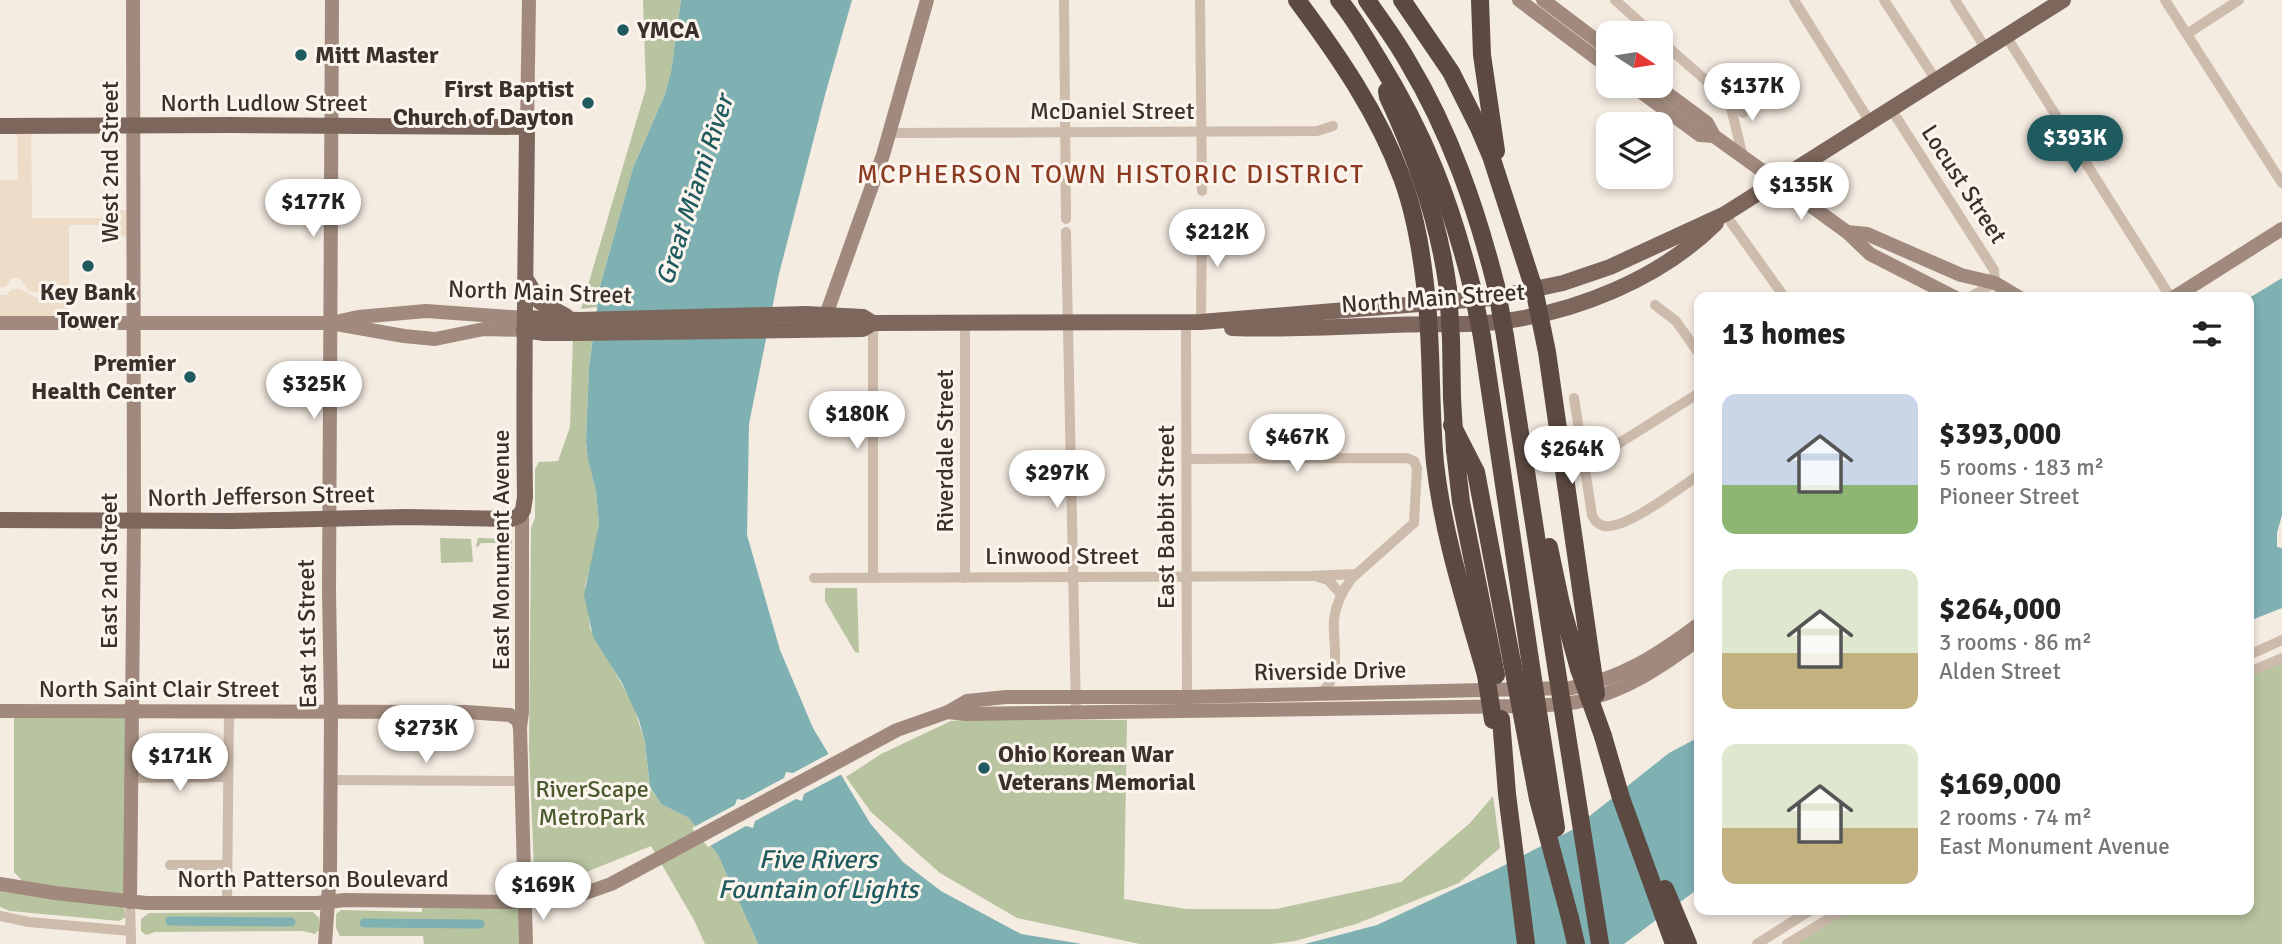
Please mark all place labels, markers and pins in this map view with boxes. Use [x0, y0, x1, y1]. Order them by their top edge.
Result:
place label: YMCA [636, 15, 700, 45]
marker: YMCA [615, 22, 631, 38]
place label: Mitt Master [315, 40, 439, 70]
marker: Mitt Master [293, 47, 309, 63]
pin: $137K [1703, 64, 1801, 123]
place label: First Baptist Church of Dayton [393, 74, 574, 132]
marker: First Baptist Church of Dayton [580, 95, 596, 111]
pin: $393K [2026, 116, 2124, 175]
pin: $135K [1752, 162, 1850, 222]
pin: $177K [264, 180, 362, 239]
pin: $212K [1168, 210, 1266, 269]
marker: Key Bank Tower [80, 258, 96, 274]
place label: Key Bank Tower [40, 277, 137, 335]
place label: Premier Health Center [31, 348, 176, 406]
pin: $325K [265, 362, 363, 421]
marker: Premier Health Center [182, 369, 198, 385]
pin: $180K [808, 392, 906, 451]
pin: $467K [1248, 414, 1346, 474]
pin: $264K [1523, 426, 1621, 486]
pin: $297K [1008, 450, 1106, 510]
pin: $273K [377, 706, 475, 765]
pin: $171K [131, 734, 229, 793]
place label: Ohio Korean War Veterans Memorial [998, 739, 1196, 797]
marker: Ohio Korean War Veterans Memorial [976, 760, 992, 776]
pin: $169K [494, 862, 592, 922]

